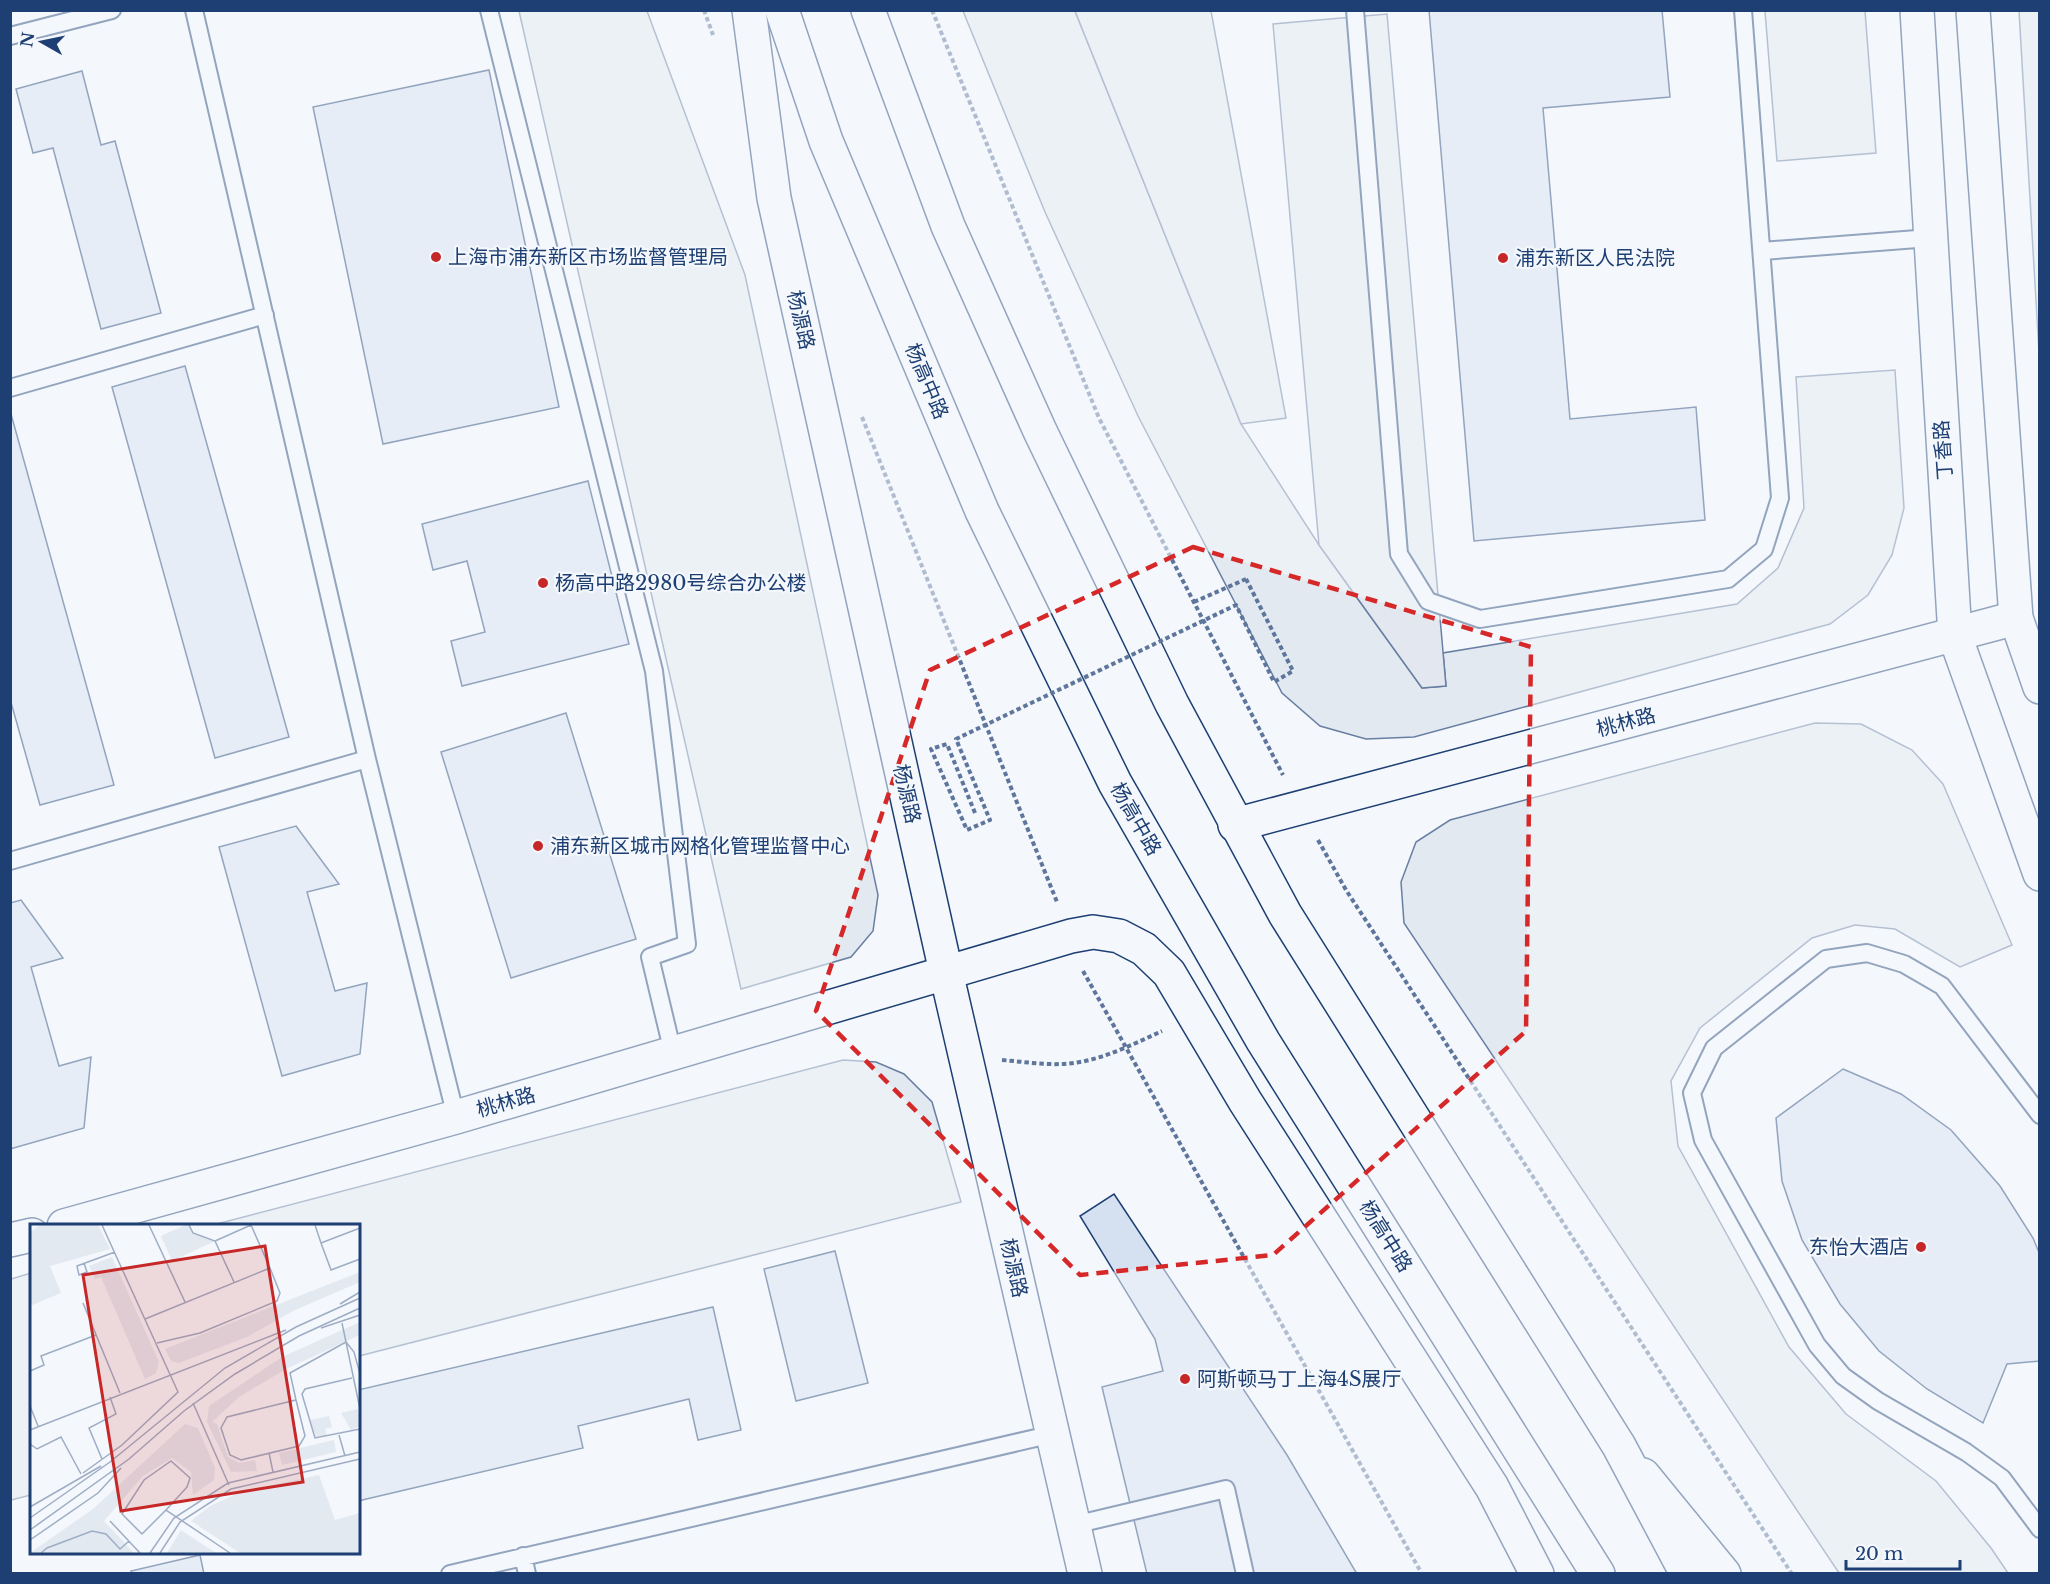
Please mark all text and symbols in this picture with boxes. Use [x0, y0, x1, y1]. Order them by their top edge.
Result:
north arrow [12, 12, 72, 72]
text: N [16, 31, 38, 49]
place label: 上海市浦东新区市场监督管理局 [448, 245, 728, 269]
place label: 浦东新区人民法院 [1515, 246, 1675, 270]
marker: 上海市浦东新区市场监督管理局 [429, 250, 443, 264]
marker: 浦东新区人民法院 [1496, 251, 1510, 265]
street label: 杨源路 [783, 288, 819, 352]
street label: 杨高中路 [900, 339, 954, 423]
street label: 丁香路 [1929, 419, 1957, 481]
place label: 杨高中路2980号综合办公楼 [555, 571, 807, 595]
marker: 杨高中路2980号综合办公楼 [536, 576, 550, 590]
street label: 桃林路 [1594, 703, 1658, 741]
street label: 杨源路 [889, 762, 925, 826]
street label: 杨高中路 [1106, 778, 1166, 860]
place label: 浦东新区城市网格化管理监督中心 [550, 834, 850, 858]
marker: 浦东新区城市网格化管理监督中心 [531, 839, 545, 853]
street label: 桃林路 [474, 1082, 538, 1122]
street label: 杨高中路 [1355, 1196, 1417, 1276]
inset map [30, 1224, 360, 1554]
place label: 东怡大酒店 [1809, 1235, 1909, 1259]
street label: 杨源路 [996, 1236, 1032, 1300]
marker: 东怡大酒店 [1914, 1240, 1928, 1254]
place label: 阿斯顿马丁上海4S展厅 [1197, 1367, 1402, 1391]
marker: 阿斯顿马丁上海4S展厅 [1178, 1372, 1192, 1386]
scale bar [1846, 1533, 1960, 1571]
text: 20 m [1855, 1543, 1903, 1565]

